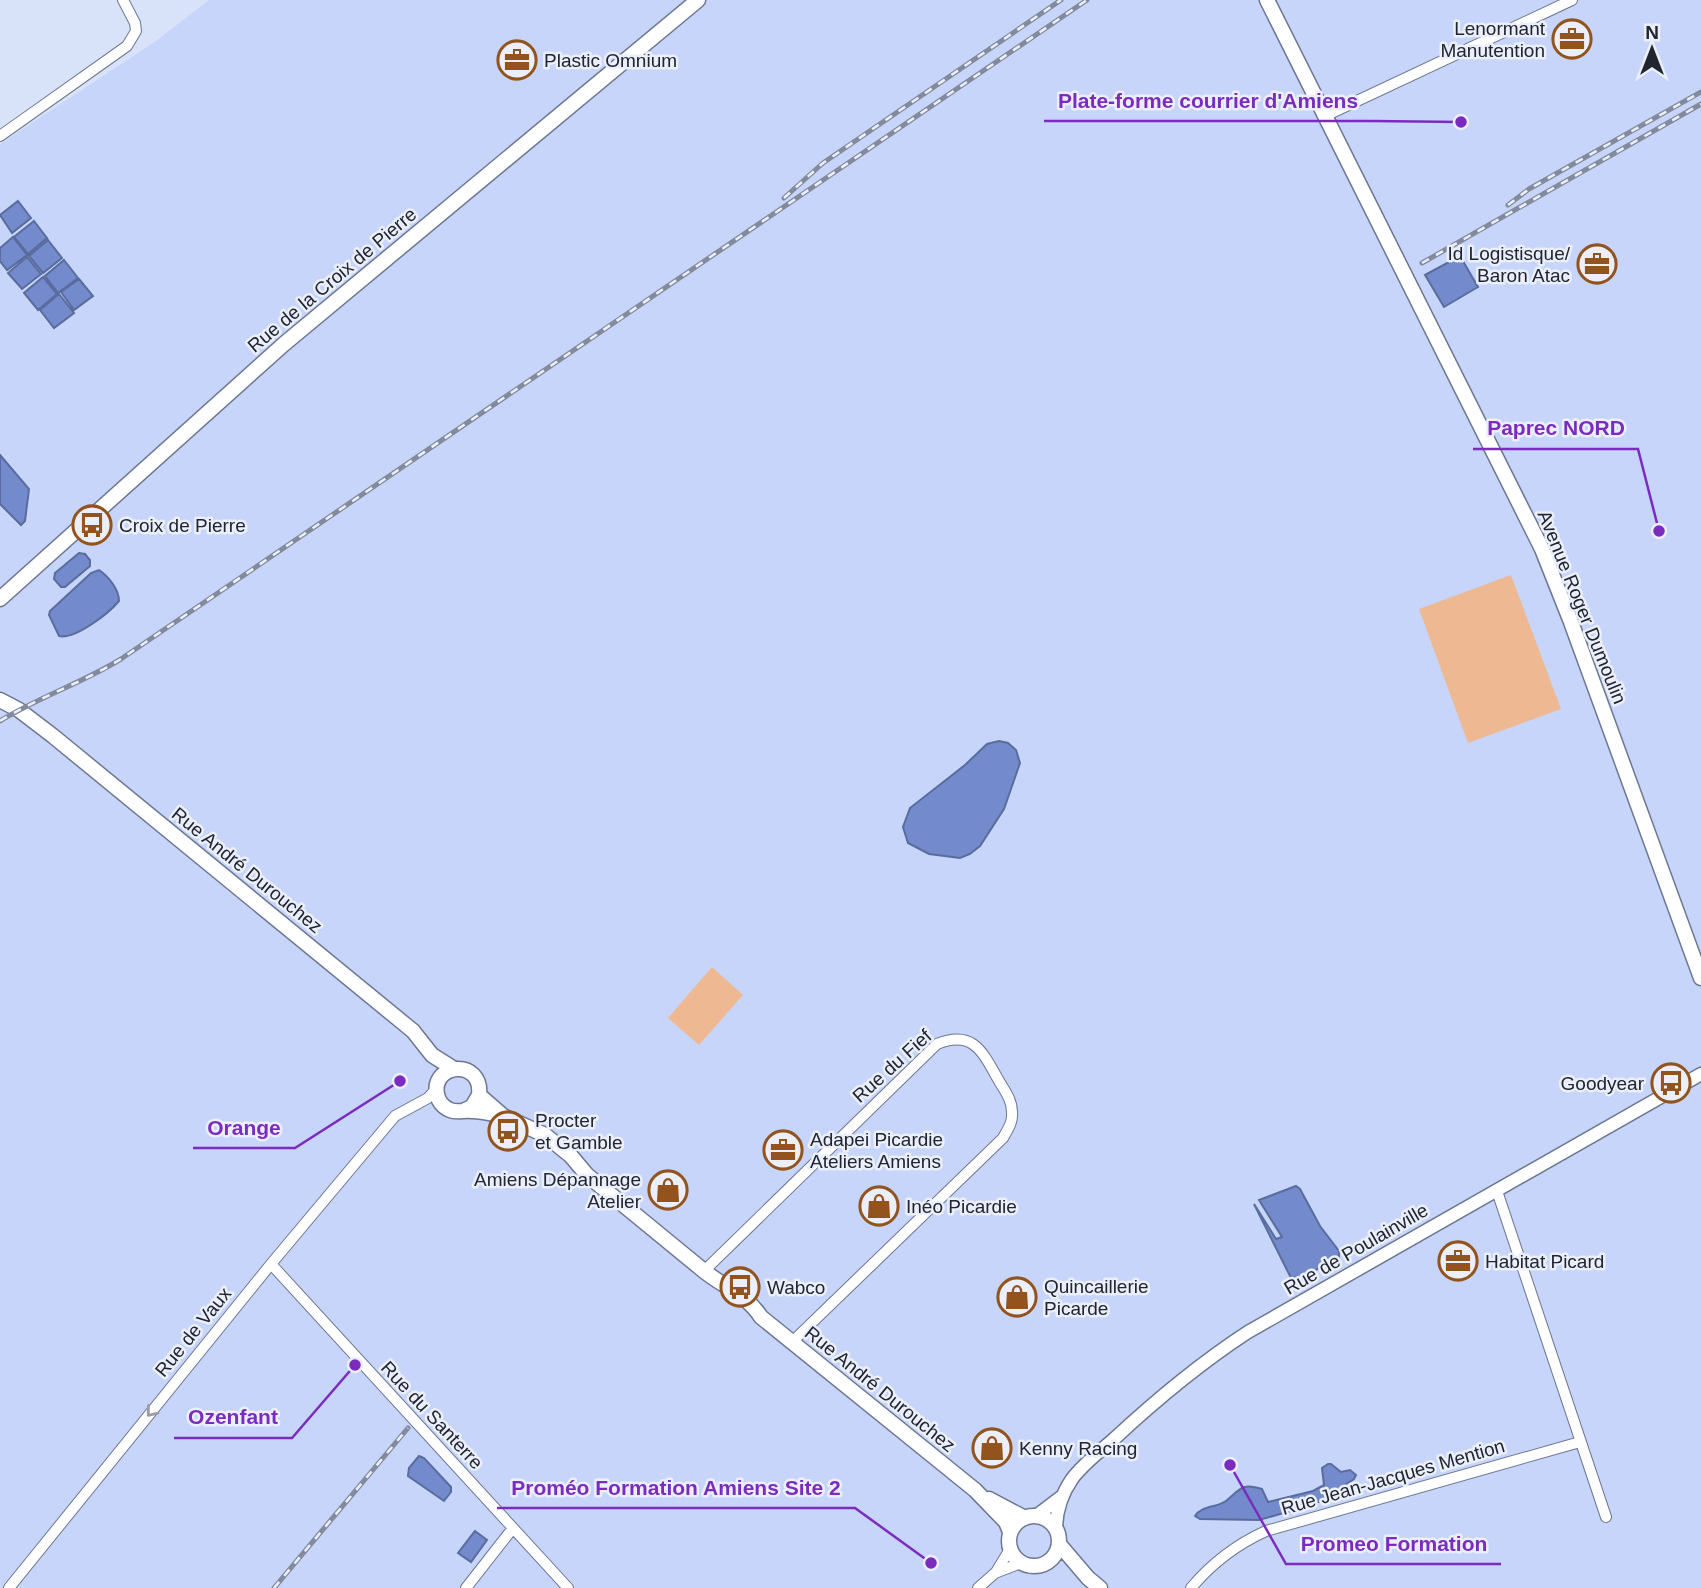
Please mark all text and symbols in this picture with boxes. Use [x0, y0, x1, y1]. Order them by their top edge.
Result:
north arrow [1617, 14, 1687, 84]
place label: Lenormant Manutention [1440, 18, 1546, 61]
office icon: Lenormant Manutention [1551, 18, 1593, 60]
text: N [1645, 22, 1659, 43]
office icon: Plastic Omnium [496, 39, 538, 81]
place label: Plastic Omnium [544, 50, 677, 71]
callout: Plate-forme courrier d'Amiens [1044, 79, 1372, 121]
text: Plate-forme courrier d'Amiens [1058, 89, 1358, 112]
street label: Rue de la Croix de Pierre [244, 203, 420, 357]
place label: Id Logistisque/ Baron Atac [1447, 243, 1571, 286]
office icon: Id Logistisque/ Baron Atac [1576, 243, 1618, 285]
callout: Paprec NORD [1473, 407, 1638, 449]
text: Paprec NORD [1487, 416, 1625, 439]
bus stop icon: Croix de Pierre [71, 504, 113, 546]
street label: Avenue Roger Dumoulin [1534, 507, 1630, 707]
place label: Croix de Pierre [119, 515, 246, 536]
street label: Rue André Durouchez [168, 803, 326, 937]
street label: Rue du Fief [848, 1025, 936, 1107]
bus stop icon: Goodyear [1650, 1062, 1692, 1104]
place label: Goodyear [1561, 1073, 1645, 1094]
callout: Orange [193, 1106, 295, 1148]
bus stop icon: Procter et Gamble [487, 1110, 529, 1152]
place label: Procter et Gamble [535, 1110, 623, 1153]
text: Orange [207, 1116, 281, 1139]
office icon: Adapei Picardie Ateliers Amiens [762, 1129, 804, 1171]
place label: Adapei Picardie Ateliers Amiens [810, 1129, 943, 1172]
place label: Amiens Dépannage Atelier [474, 1169, 642, 1212]
shop icon: Amiens Dépannage Atelier [647, 1169, 689, 1211]
shop icon: Inéo Picardie [858, 1185, 900, 1227]
place label: Inéo Picardie [906, 1196, 1017, 1217]
street label: Rue de Poulainville [1280, 1199, 1432, 1299]
office icon: Habitat Picard [1437, 1240, 1479, 1282]
place label: Habitat Picard [1485, 1251, 1604, 1272]
bus stop icon: Wabco [719, 1266, 761, 1308]
shop icon: Quincaillerie Picarde [996, 1276, 1038, 1318]
place label: Quincaillerie Picarde [1044, 1276, 1149, 1319]
place label: Wabco [767, 1277, 825, 1298]
street label: Rue de Vaux [151, 1283, 236, 1381]
street label: Rue André Durouchez [801, 1322, 959, 1456]
street label: Rue du Santerre [377, 1357, 487, 1473]
callout: Ozenfant [174, 1396, 292, 1438]
one-way arrow [147, 1405, 160, 1417]
text: Ozenfant [188, 1405, 278, 1428]
shop icon: Kenny Racing [971, 1427, 1013, 1469]
street label: Rue Jean-Jacques Mention [1279, 1435, 1507, 1519]
place label: Kenny Racing [1019, 1438, 1137, 1459]
callout: Proméo Formation Amiens Site 2 [497, 1466, 855, 1508]
text: Proméo Formation Amiens Site 2 [511, 1476, 841, 1499]
callout: Promeo Formation [1286, 1522, 1501, 1564]
text: Promeo Formation [1301, 1532, 1487, 1555]

